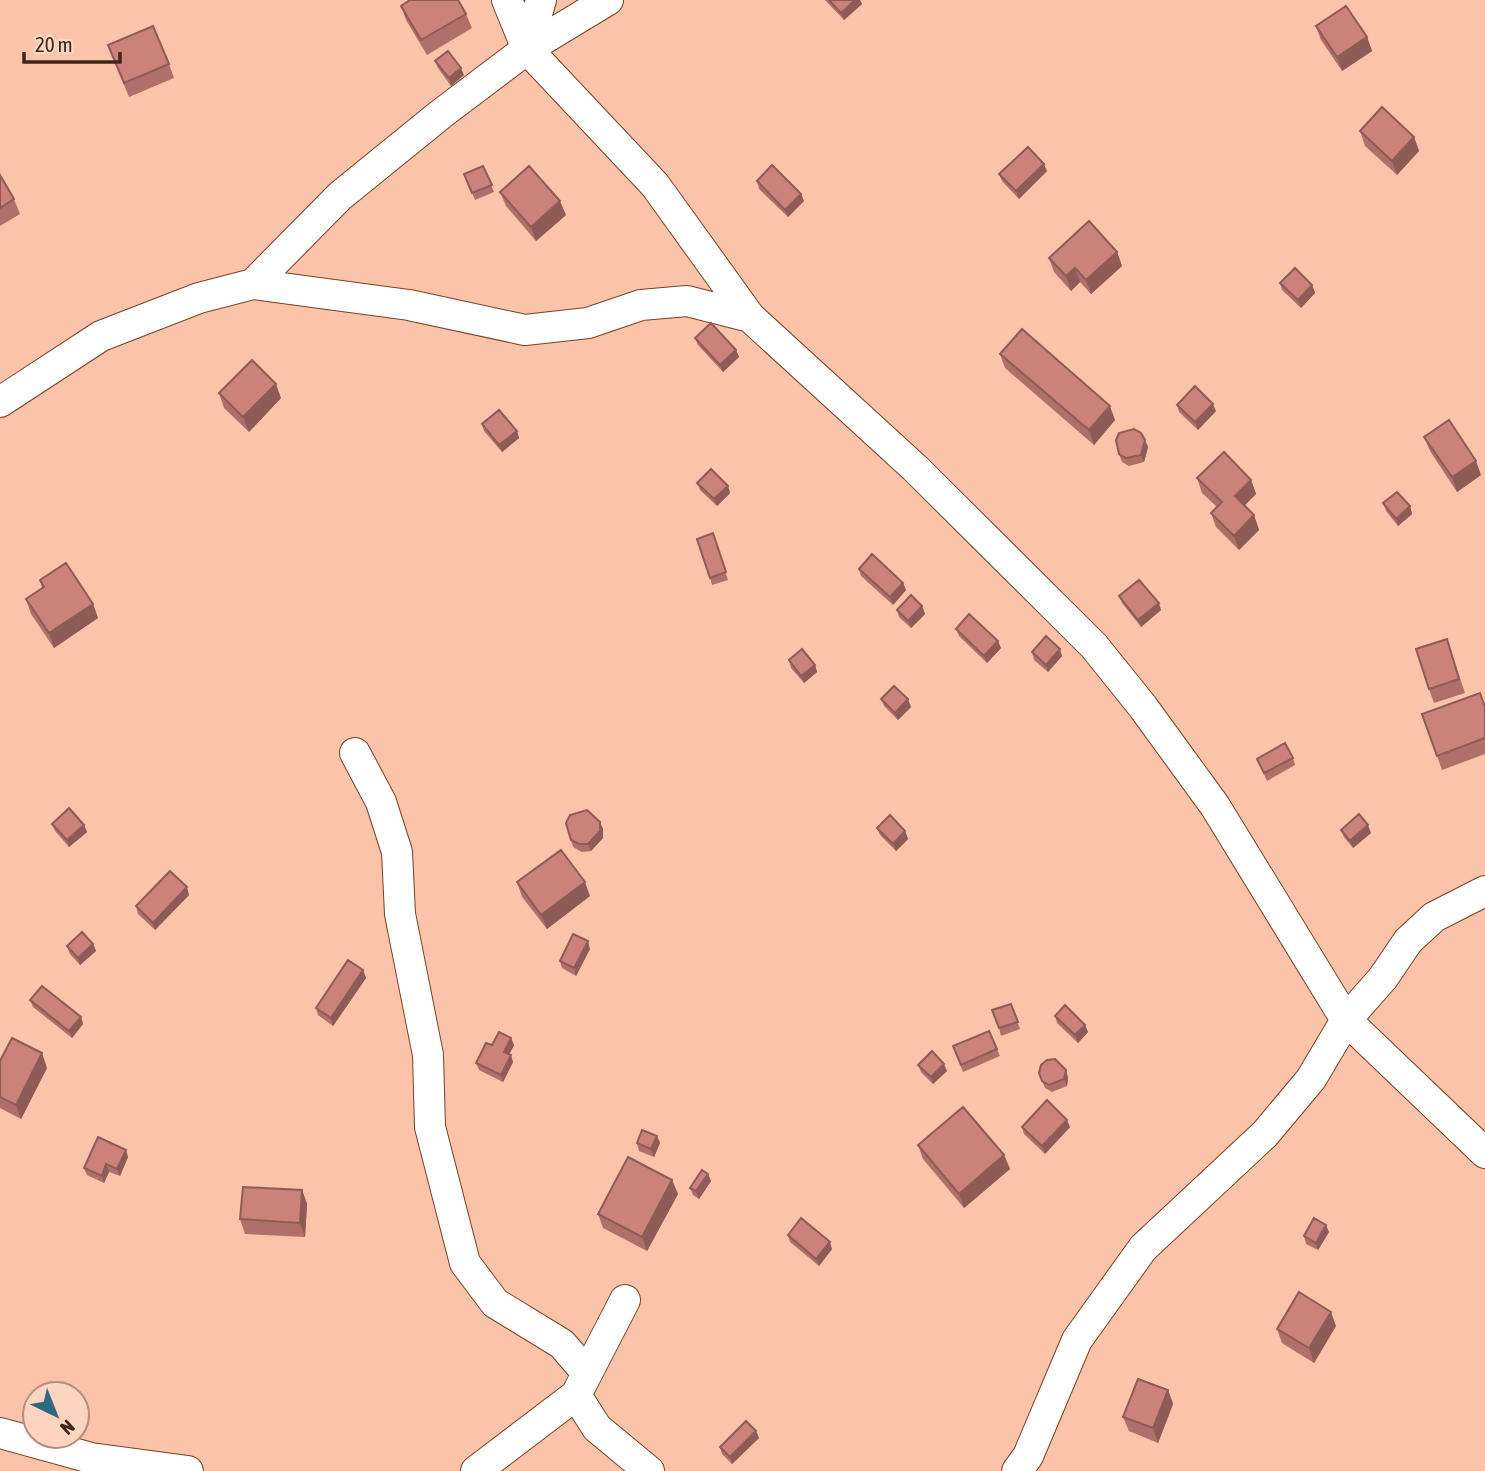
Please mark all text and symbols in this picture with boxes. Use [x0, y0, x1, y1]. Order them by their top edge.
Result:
scale bar [24, 21, 121, 65]
text: 20 m [35, 32, 73, 56]
north arrow [21, 1380, 91, 1450]
text: N [56, 1416, 79, 1439]

